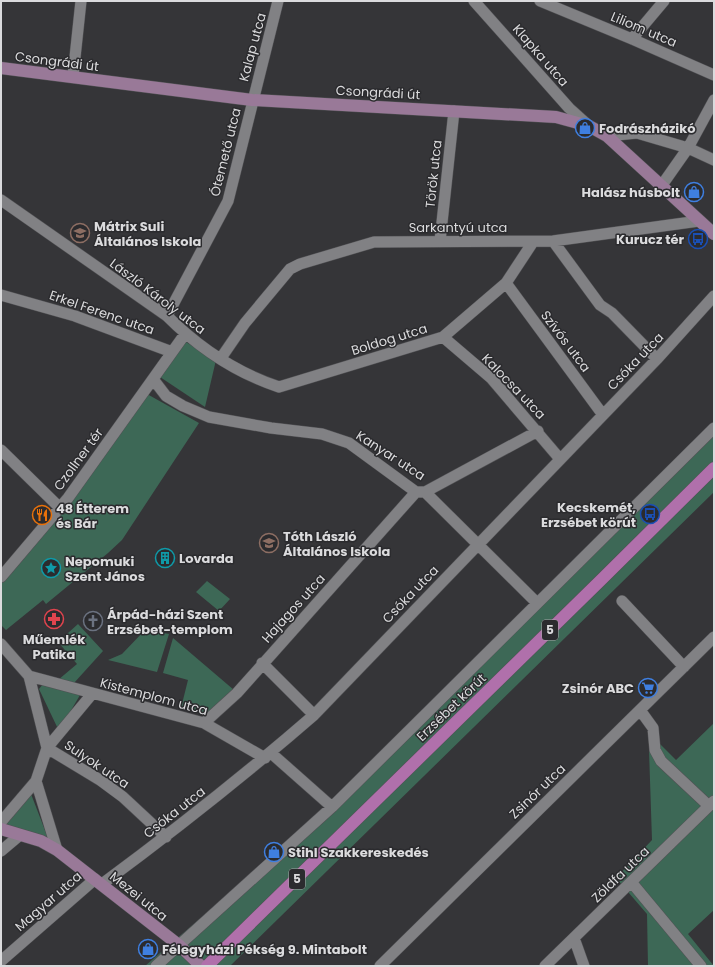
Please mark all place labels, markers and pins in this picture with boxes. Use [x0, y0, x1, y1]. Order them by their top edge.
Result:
shop icon: Fodrászházikó [574, 117, 596, 139]
place label: Fodrászházikó [599, 119, 696, 138]
shop icon: Halász húsbolt [683, 181, 705, 203]
place label: Halász húsbolt [582, 183, 680, 202]
place label: Mátrix Suli Általános Iskola [94, 217, 201, 251]
school or university icon: Mátrix Suli Általános Iskola [69, 222, 91, 244]
bus stop icon: Kurucz tér [687, 228, 709, 250]
place label: Kurucz tér [616, 230, 684, 249]
place label: Kecskemét, Erzsébet körút [541, 498, 636, 532]
place label: 48 Étterem és Bár [56, 499, 129, 533]
bus stop icon: Kecskemét, Erzsébet körút [639, 503, 661, 525]
restaurant icon: 48 Étterem és Bár [31, 504, 53, 526]
place label: Tóth László Általános Iskola [283, 527, 390, 561]
school or university icon: Tóth László Általános Iskola [258, 532, 280, 554]
building icon: Lovarda [154, 547, 176, 569]
place label: Lovarda [179, 549, 234, 568]
place label: Nepomuki Szent János [65, 552, 145, 586]
place icon: Nepomuki Szent János [40, 557, 62, 579]
place label: Árpád-házi Szent Erzsébet-templom [107, 605, 233, 639]
pharmacy icon: Műemlék Patika [43, 608, 65, 630]
church icon: Árpád-házi Szent Erzsébet-templom [82, 610, 104, 632]
place label: Műemlék Patika [23, 630, 85, 664]
supermarket icon: Zsinór ABC [637, 677, 659, 699]
place label: Zsinór ABC [562, 679, 634, 698]
shop icon: Stihl Szakkereskedés [263, 841, 285, 863]
place label: Stihl Szakkereskedés [288, 843, 429, 862]
shop icon: Félegyházi Pékség 9. Mintabolt [137, 938, 159, 960]
place label: Félegyházi Pékség 9. Mintabolt [162, 940, 367, 959]

